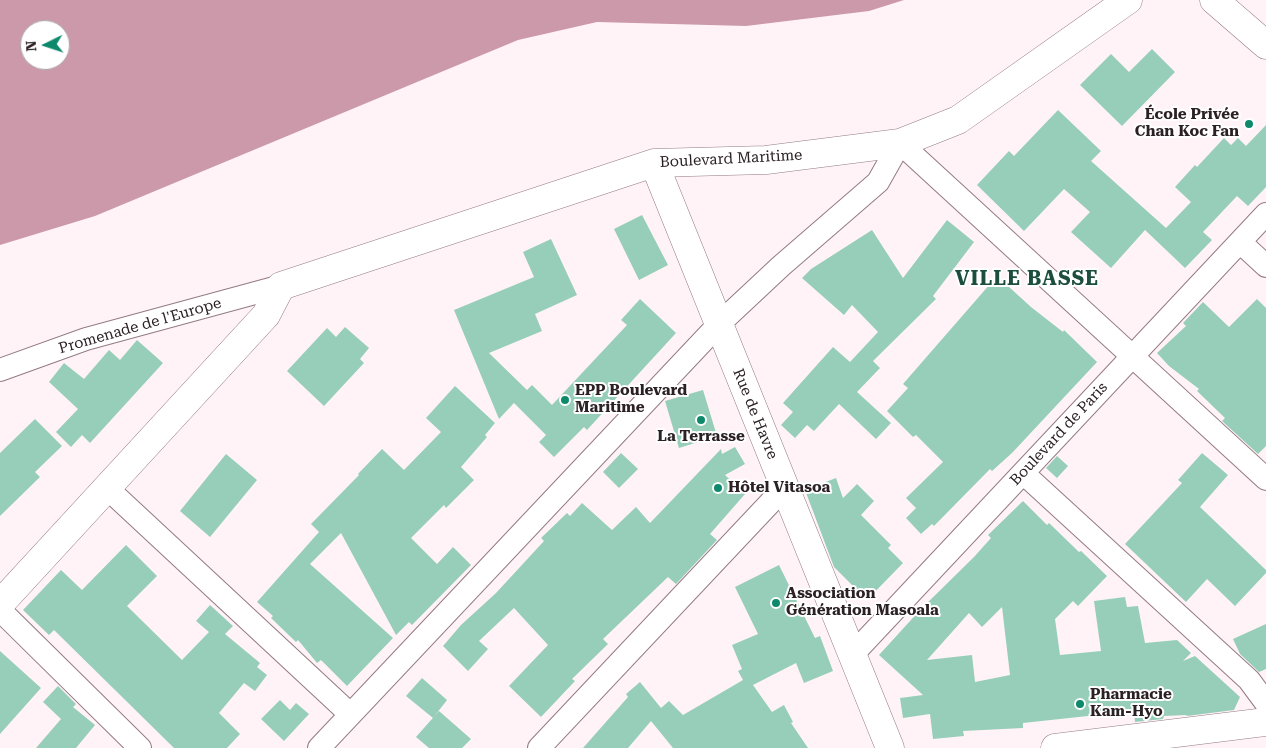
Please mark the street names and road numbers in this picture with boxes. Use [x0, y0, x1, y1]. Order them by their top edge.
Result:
street label: Boulevard Maritime [659, 146, 803, 172]
street label: Promenade de l'Europe [57, 294, 223, 358]
street label: Rue de Havre [729, 366, 781, 462]
street label: Boulevard de Paris [1007, 379, 1111, 489]

